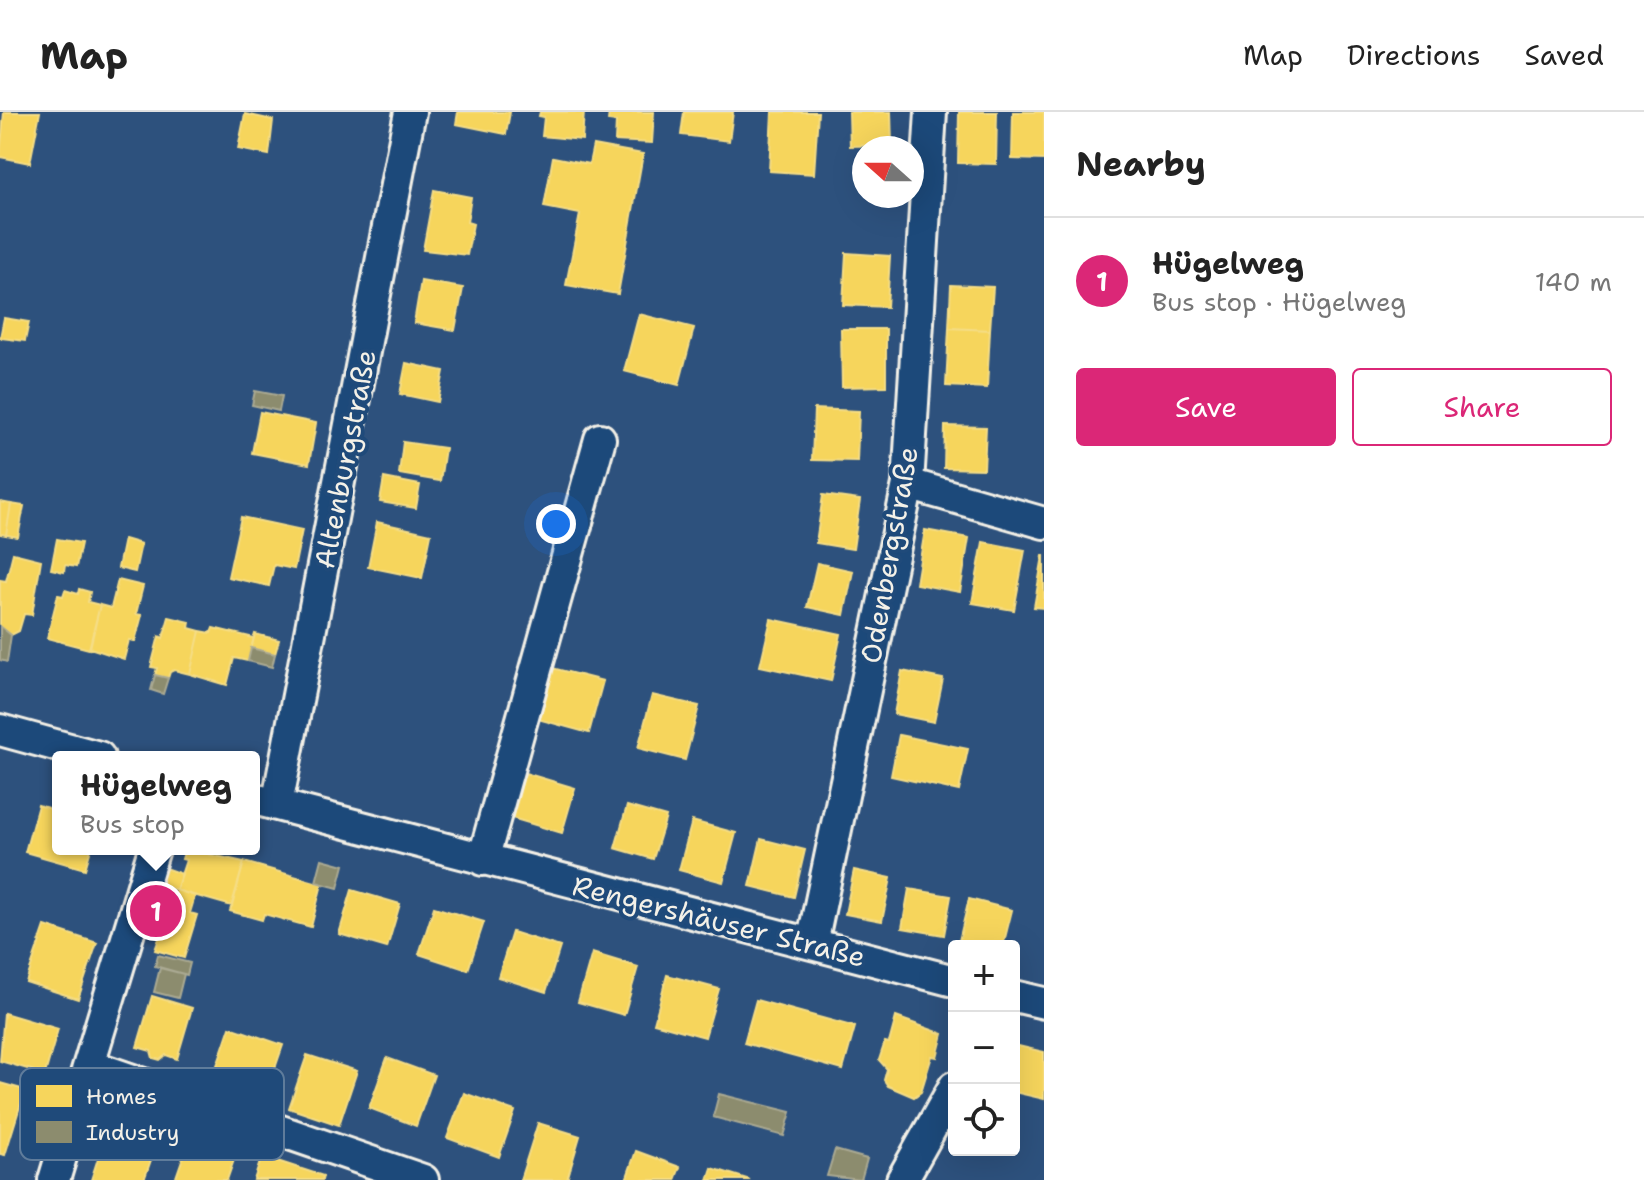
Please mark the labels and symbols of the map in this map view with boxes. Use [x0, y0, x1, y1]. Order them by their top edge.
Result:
north arrow [852, 136, 924, 208]
street label: Altenburgstraße [305, 346, 385, 572]
street label: Odenbergstraße [851, 444, 927, 666]
your location [536, 504, 576, 544]
street label: Rengershäuser Straße [569, 866, 869, 976]
pin: 1 [130, 881, 182, 941]
legend [20, 1068, 284, 1160]
text: Homes [86, 1082, 157, 1111]
text: Industry [86, 1118, 179, 1147]

